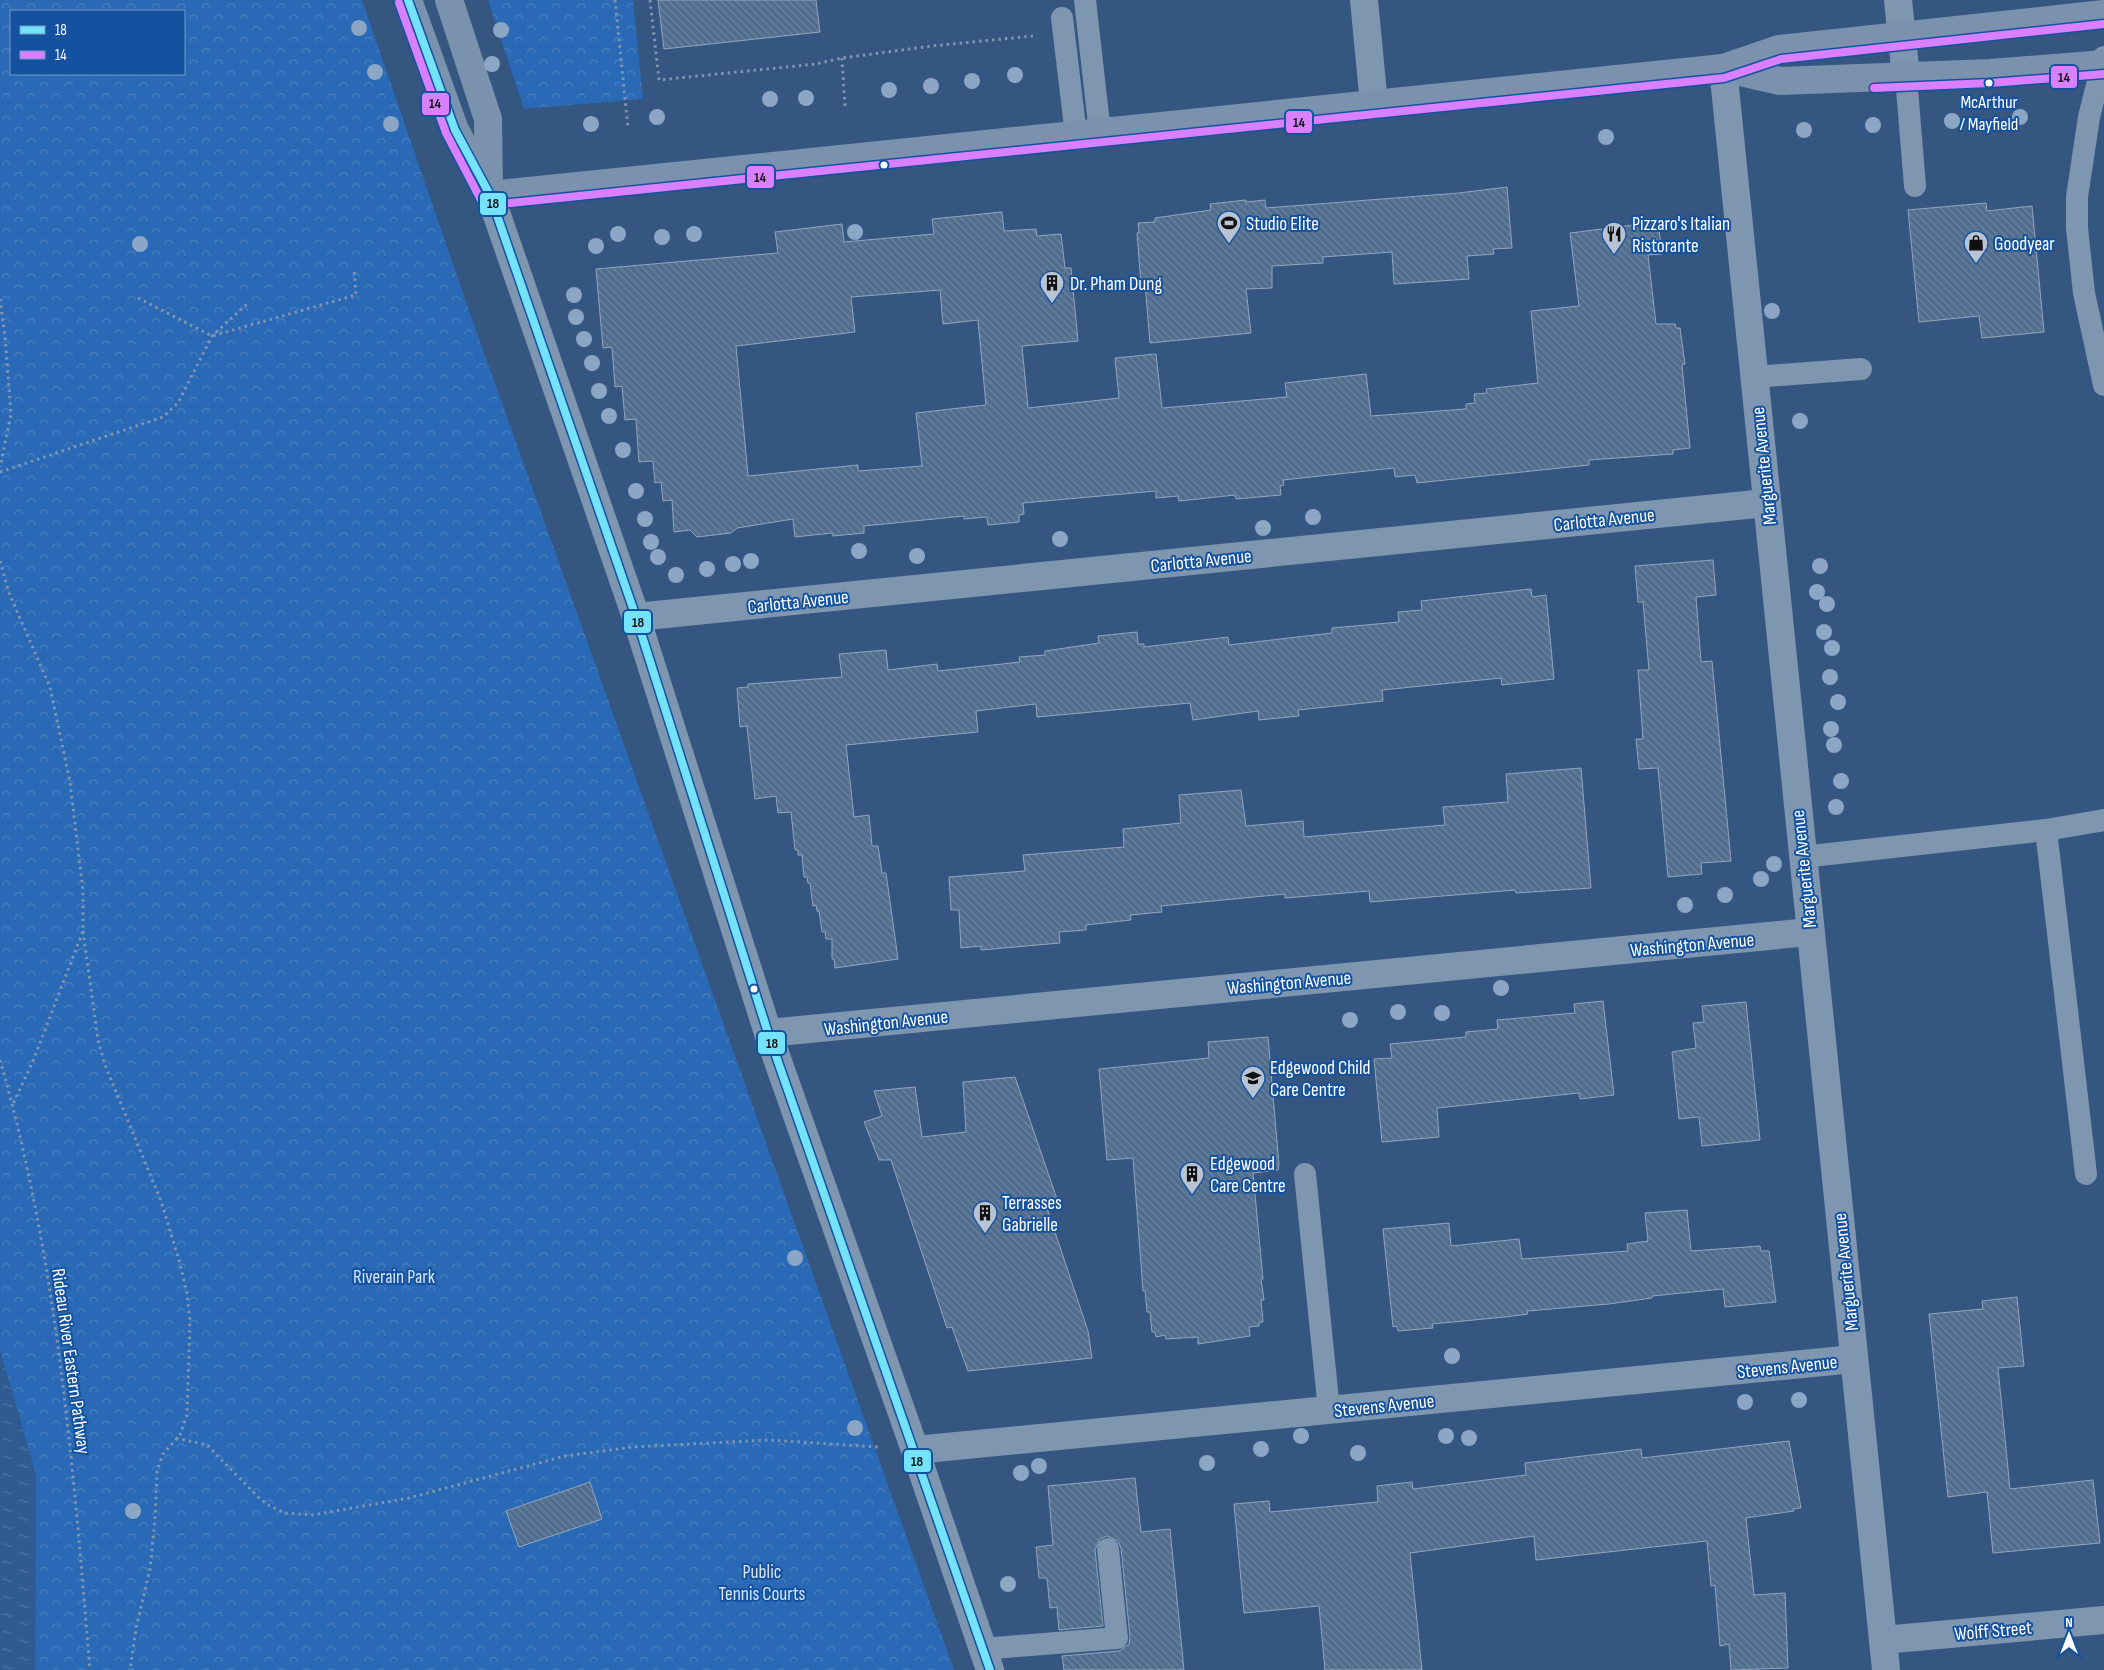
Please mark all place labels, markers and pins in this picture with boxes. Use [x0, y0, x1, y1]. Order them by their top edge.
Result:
marker: McArthur / Mayfield [1984, 78, 1994, 88]
place label: McArthur / Mayfield [1960, 92, 2018, 135]
unlabelled marker [879, 160, 889, 170]
sports icon: Studio Elite [1216, 210, 1242, 244]
place label: Studio Elite [1246, 213, 1319, 236]
place label: Pizzaro's Italian Ristorante [1632, 213, 1730, 258]
restaurant icon: Pizzaro's Italian Ristorante [1601, 221, 1627, 255]
shop icon: Goodyear [1963, 230, 1989, 264]
place label: Goodyear [1994, 233, 2055, 256]
building icon: Dr. Pham Dung [1039, 270, 1065, 304]
place label: Dr. Pham Dung [1070, 273, 1162, 296]
unlabelled marker [749, 984, 759, 994]
place label: Edgewood Child Care Centre [1270, 1057, 1370, 1102]
school or university icon: Edgewood Child Care Centre [1240, 1065, 1266, 1099]
place label: Edgewood Care Centre [1210, 1153, 1286, 1198]
building icon: Edgewood Care Centre [1179, 1161, 1205, 1195]
place label: Terrasses Gabrielle [1002, 1192, 1062, 1237]
building icon: Terrasses Gabrielle [972, 1200, 998, 1234]

